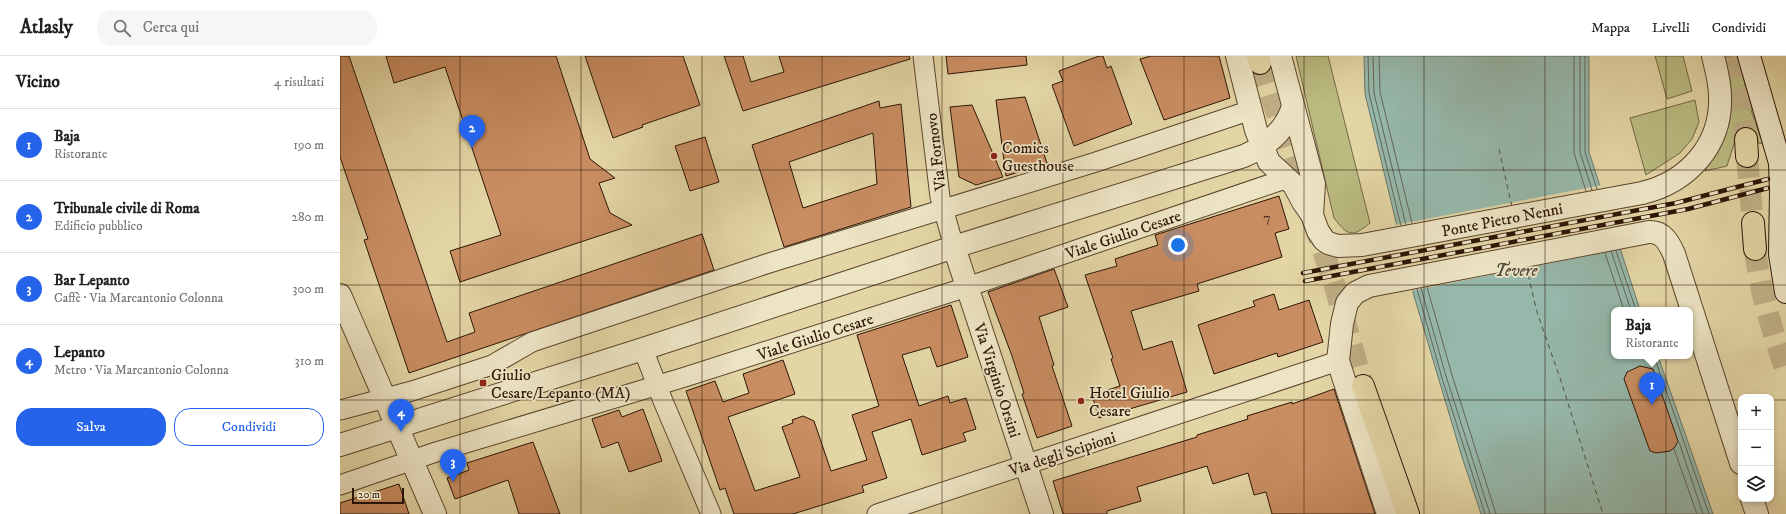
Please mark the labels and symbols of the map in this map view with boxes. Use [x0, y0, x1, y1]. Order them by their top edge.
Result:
street label: Via Fornovo [921, 112, 951, 193]
pin: 2 [459, 115, 485, 148]
place label: Comics Guesthouse [1002, 138, 1074, 176]
marker: Comics Guesthouse [989, 151, 999, 161]
street label: Ponte Pietro Nenni [1440, 198, 1564, 242]
street label: Viale Giulio Cesare [1062, 206, 1184, 264]
house number: 7 [1263, 209, 1271, 227]
your location [1168, 235, 1188, 255]
water label: Tevere [1495, 260, 1538, 282]
street label: Viale Giulio Cesare [754, 309, 876, 365]
street label: Via Virginio Orsini [969, 320, 1025, 440]
place label: Giulio Cesare/Lepanto (MA) [491, 365, 630, 403]
pin: 1 [1639, 372, 1665, 405]
marker: Giulio Cesare/Lepanto (MA) [478, 378, 488, 388]
place label: Hotel Giulio Cesare [1089, 383, 1170, 421]
marker: Hotel Giulio Cesare [1076, 396, 1086, 406]
pin: 4 [388, 399, 414, 432]
street label: Via degli Scipioni [1006, 427, 1118, 481]
pin: 3 [440, 449, 466, 482]
scale bar [352, 486, 404, 505]

